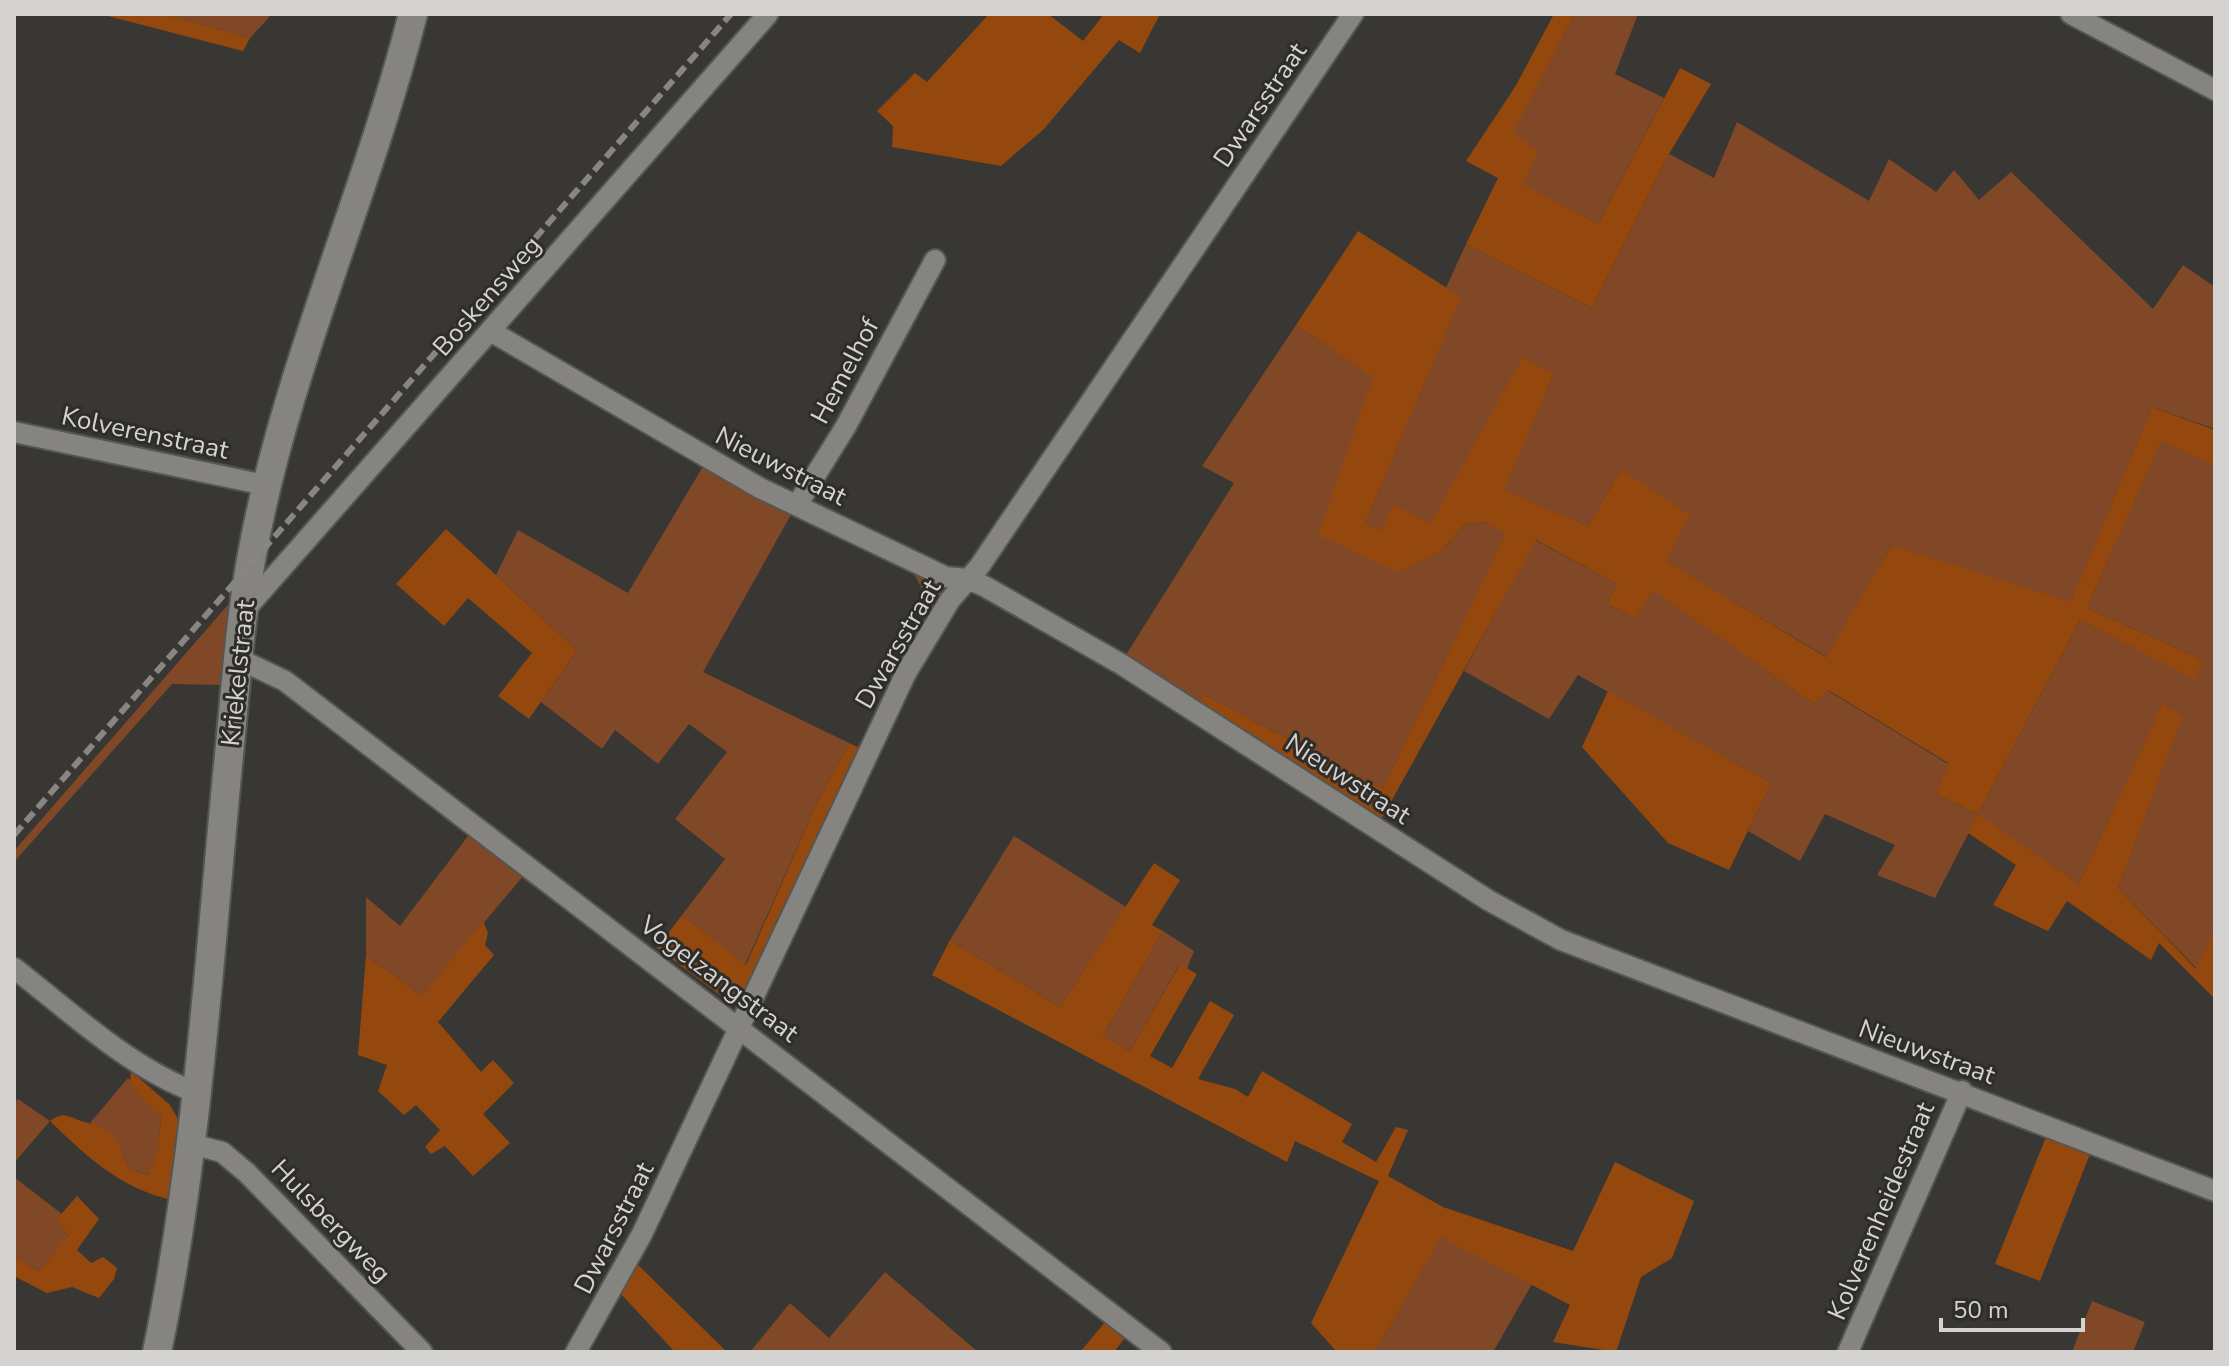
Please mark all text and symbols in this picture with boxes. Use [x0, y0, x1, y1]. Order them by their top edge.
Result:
street label: Dwarsstraat [1205, 35, 1315, 174]
street label: Boskensweg [425, 228, 549, 364]
street label: Hemelhof [803, 312, 888, 430]
street label: Kolverenstraat [58, 398, 233, 468]
street label: Nieuwstraat [710, 418, 853, 514]
street label: Dwarsstraat [847, 572, 950, 715]
street label: Kriekelstraat [213, 597, 263, 748]
street label: Nieuwstraat [1279, 725, 1418, 833]
street label: Vogelzangstraat [632, 907, 806, 1051]
street label: Nieuwstraat [1854, 1011, 2001, 1093]
street label: Kolverenheidestraat [1819, 1096, 1943, 1325]
street label: Hulsbergweg [263, 1152, 399, 1290]
street label: Dwarsstraat [566, 1155, 663, 1300]
scale bar [1941, 1282, 2083, 1332]
text: 50 m [1953, 1294, 2009, 1326]

